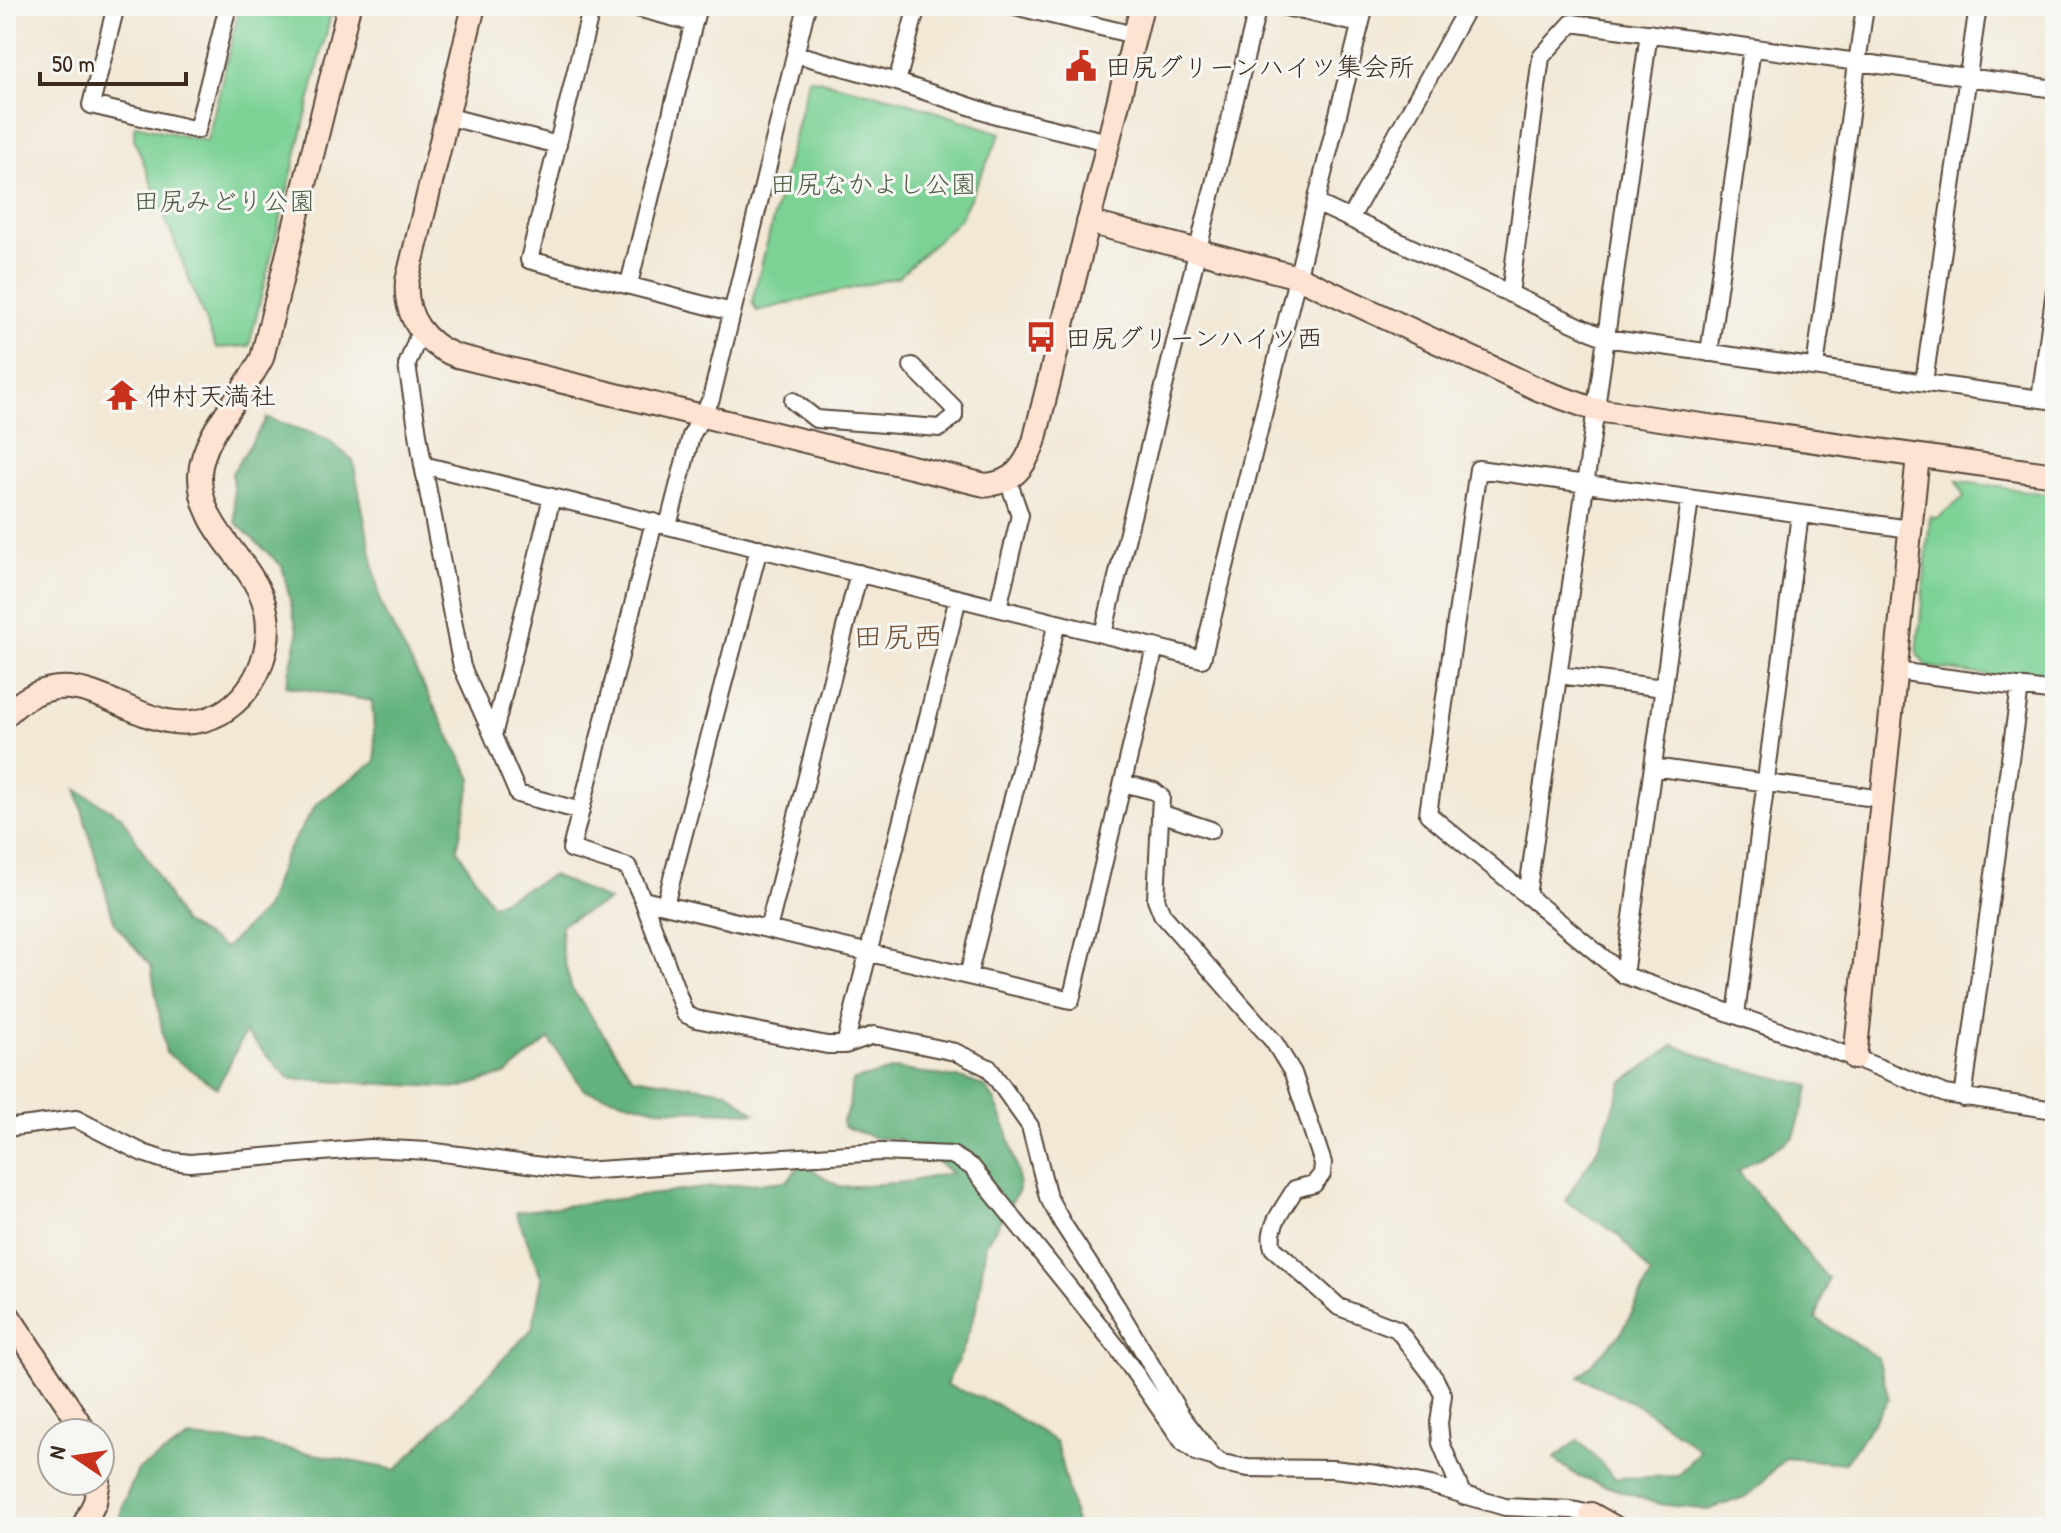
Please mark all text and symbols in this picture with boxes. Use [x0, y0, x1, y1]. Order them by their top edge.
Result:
scale bar [40, 36, 186, 86]
text: 50 m [52, 47, 95, 79]
public building icon: 田尻グリーンハイツ集会所 [1064, 49, 1098, 83]
place label: 田尻グリーンハイツ集会所 [1105, 49, 1414, 84]
park label: 田尻なかよし公園 [770, 166, 976, 201]
park label: 田尻みどり公園 [133, 183, 315, 218]
bus stop icon: 田尻グリーンハイツ西 [1024, 320, 1058, 354]
place label: 田尻グリーンハイツ西 [1065, 320, 1322, 355]
temple icon: 仲村天満社 [105, 378, 139, 412]
place label: 仲村天満社 [146, 378, 276, 413]
district label: 田尻西 [853, 616, 943, 656]
north arrow [36, 1417, 116, 1497]
text: N [41, 1443, 73, 1462]

